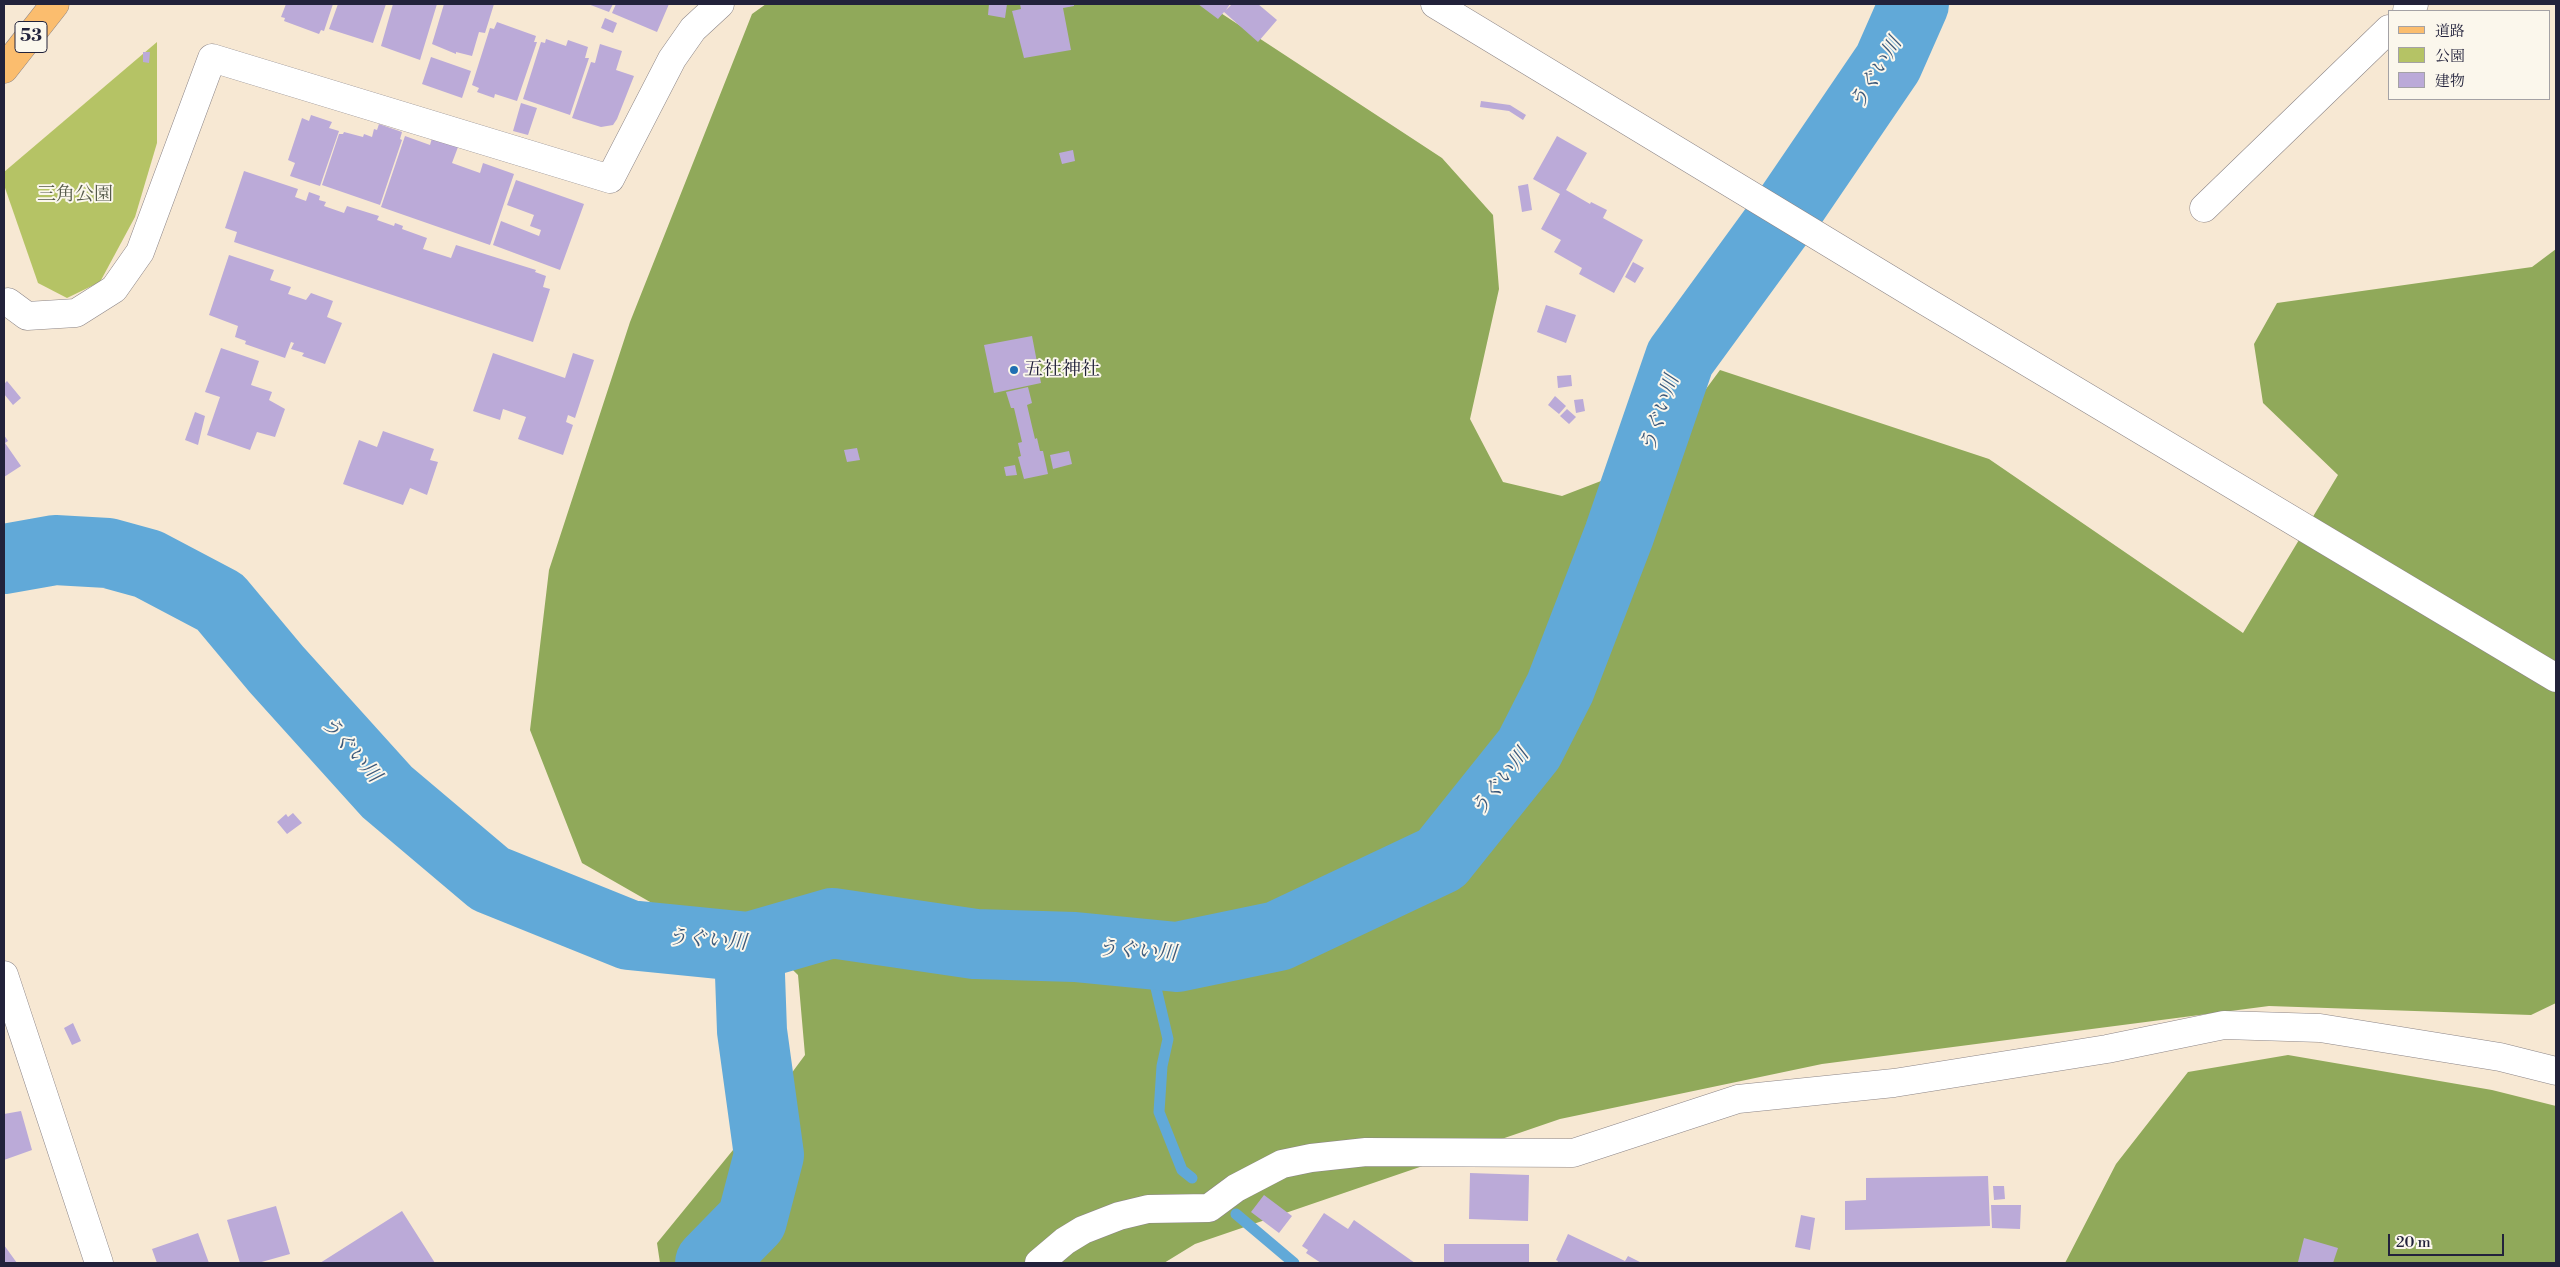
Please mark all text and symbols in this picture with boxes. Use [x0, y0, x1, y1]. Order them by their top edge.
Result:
legend [2388, 10, 2550, 100]
road number: 53 [15, 22, 47, 52]
text: 道路 [2435, 22, 2465, 41]
water label: うぐい川 [1846, 34, 1908, 114]
text: 公園 [2435, 47, 2465, 66]
text: 建物 [2435, 72, 2465, 91]
park label: 三角公園 [37, 184, 113, 206]
place label: 五社神社 [1024, 359, 1100, 381]
marker: 五社神社 [1008, 364, 1020, 376]
water label: うぐい川 [1637, 372, 1685, 456]
water label: うぐい川 [315, 712, 385, 788]
water label: うぐい川 [1467, 744, 1535, 822]
water label: うぐい川 [666, 926, 748, 956]
water label: うぐい川 [1096, 937, 1178, 967]
scale bar [2390, 1224, 2506, 1256]
text: 20 m [2396, 1233, 2431, 1252]

